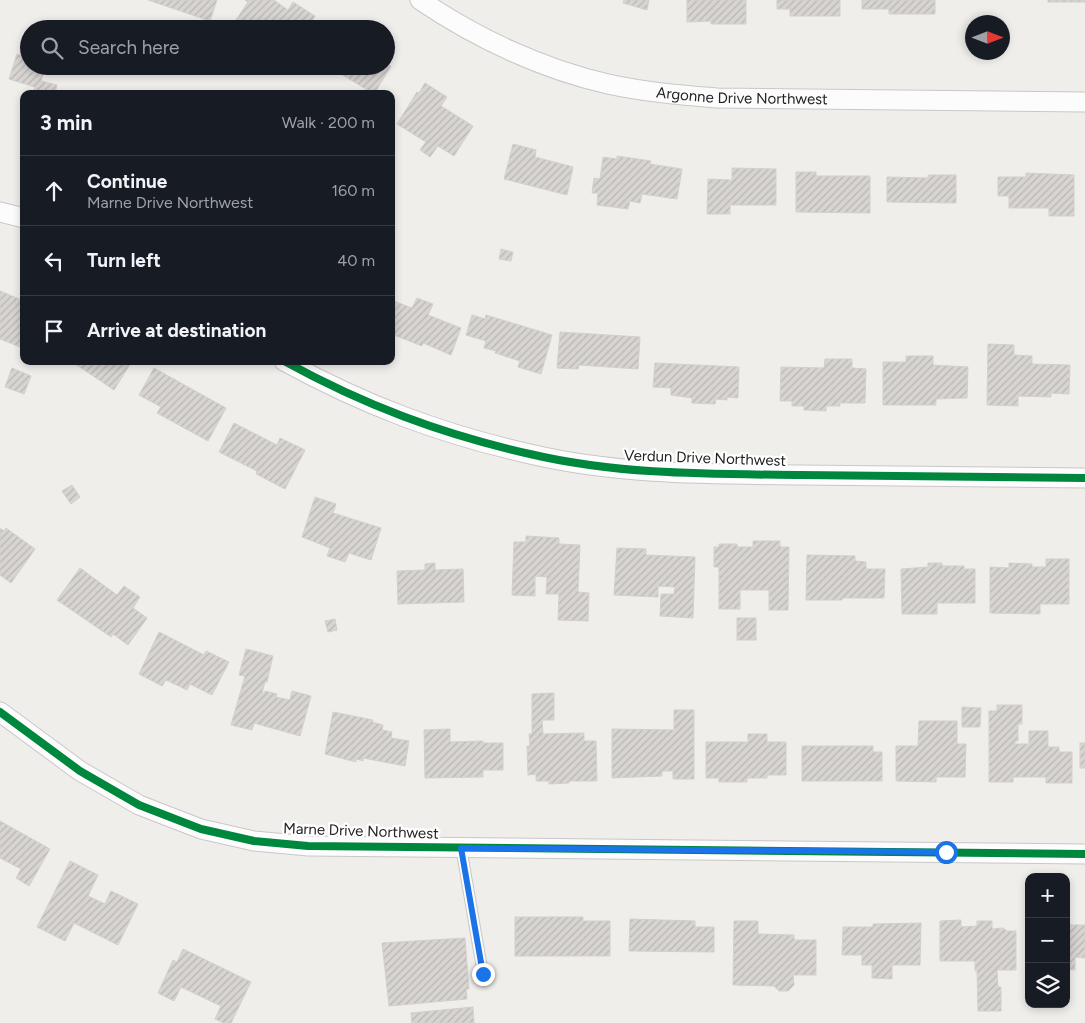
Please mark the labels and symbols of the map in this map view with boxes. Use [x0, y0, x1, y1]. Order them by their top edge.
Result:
north arrow [965, 15, 1010, 60]
street label: Argonne Drive Northwest [655, 83, 828, 108]
street label: Verdun Drive Northwest [624, 446, 787, 470]
street label: Marne Drive Northwest [283, 819, 439, 843]
route start [935, 841, 958, 864]
route end [472, 963, 495, 986]

